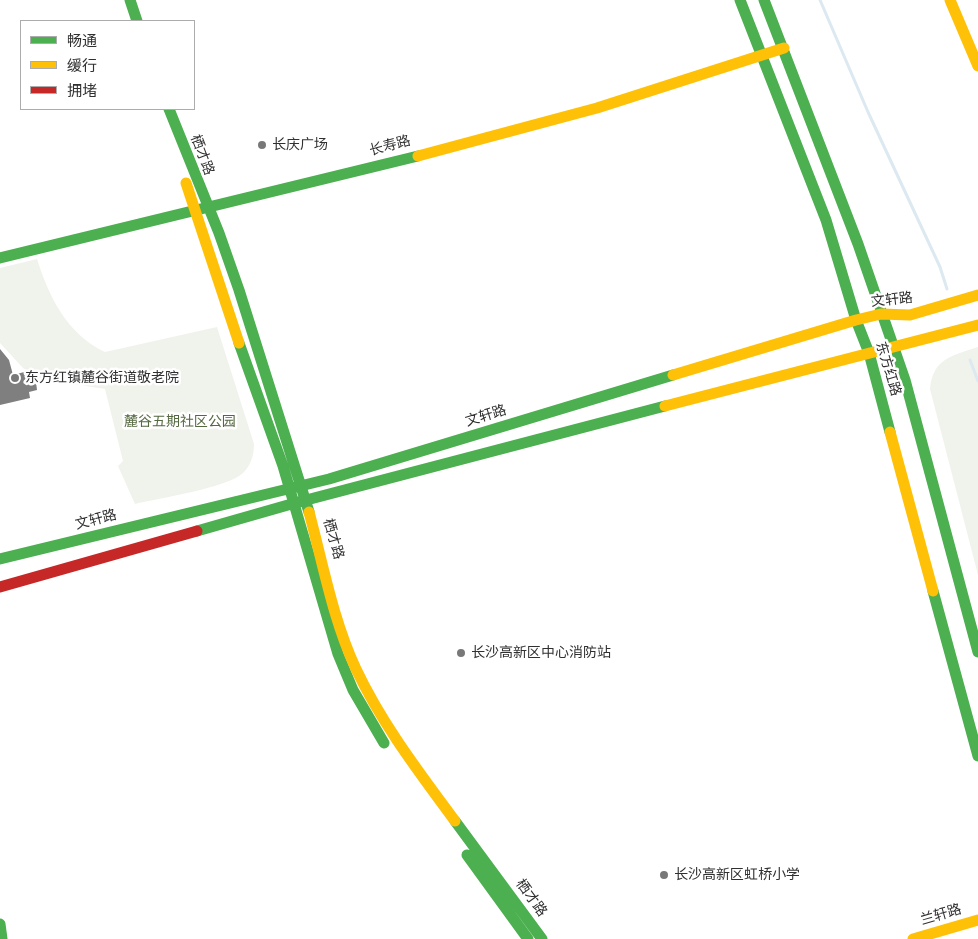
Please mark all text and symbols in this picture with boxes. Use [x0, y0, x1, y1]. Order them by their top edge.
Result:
legend [20, 20, 195, 110]
text: 畅通 [67, 30, 97, 51]
text: 缓行 [67, 55, 97, 76]
text: 拥堵 [67, 80, 97, 101]
street label: 栖才路 [187, 132, 217, 178]
street label: 长寿路 [368, 132, 412, 160]
place label: 长庆广场 [272, 137, 328, 153]
marker: 长庆广场 [256, 139, 268, 151]
street label: 文轩路 [870, 289, 914, 311]
street label: 东方红路 [872, 340, 904, 398]
place label: 东方红镇麓谷街道敬老院 [25, 370, 179, 386]
marker: 东方红镇麓谷街道敬老院 [9, 372, 21, 384]
street label: 文轩路 [463, 402, 509, 430]
park label: 麓谷五期社区公园 [124, 414, 236, 430]
street label: 文轩路 [74, 507, 118, 533]
street label: 栖才路 [319, 516, 347, 562]
place label: 长沙高新区中心消防站 [471, 645, 611, 661]
marker: 长沙高新区中心消防站 [455, 647, 467, 659]
place label: 长沙高新区虹桥小学 [674, 867, 800, 883]
marker: 长沙高新区虹桥小学 [658, 869, 670, 881]
street label: 栖才路 [512, 876, 550, 920]
street label: 兰轩路 [918, 901, 964, 929]

